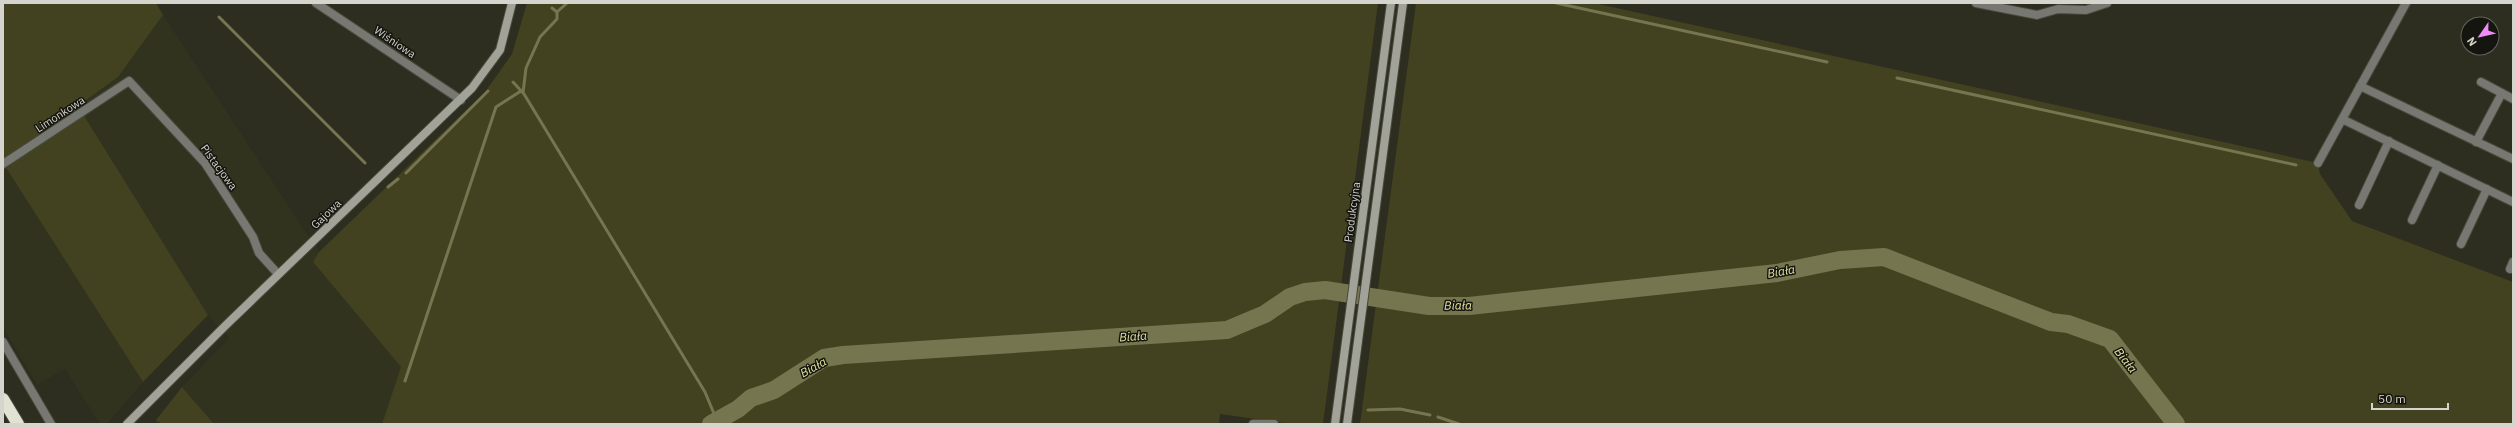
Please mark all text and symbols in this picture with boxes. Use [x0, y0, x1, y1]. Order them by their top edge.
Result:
north arrow [2460, 16, 2500, 56]
street label: Wiśniowa [372, 23, 419, 61]
text: N [2464, 34, 2480, 49]
street label: Limonkowa [33, 93, 87, 135]
street label: Pistacjowa [198, 141, 240, 193]
street label: Produkcyjna [1341, 181, 1363, 243]
street label: Gajowa [308, 196, 344, 232]
water label: Biała [1766, 261, 1796, 281]
water label: Biała [1444, 297, 1472, 313]
water label: Biała [1119, 328, 1147, 344]
water label: Biała [2111, 344, 2141, 376]
water label: Biała [797, 354, 829, 380]
scale bar [2372, 385, 2448, 411]
text: 50 m [2378, 391, 2406, 406]

